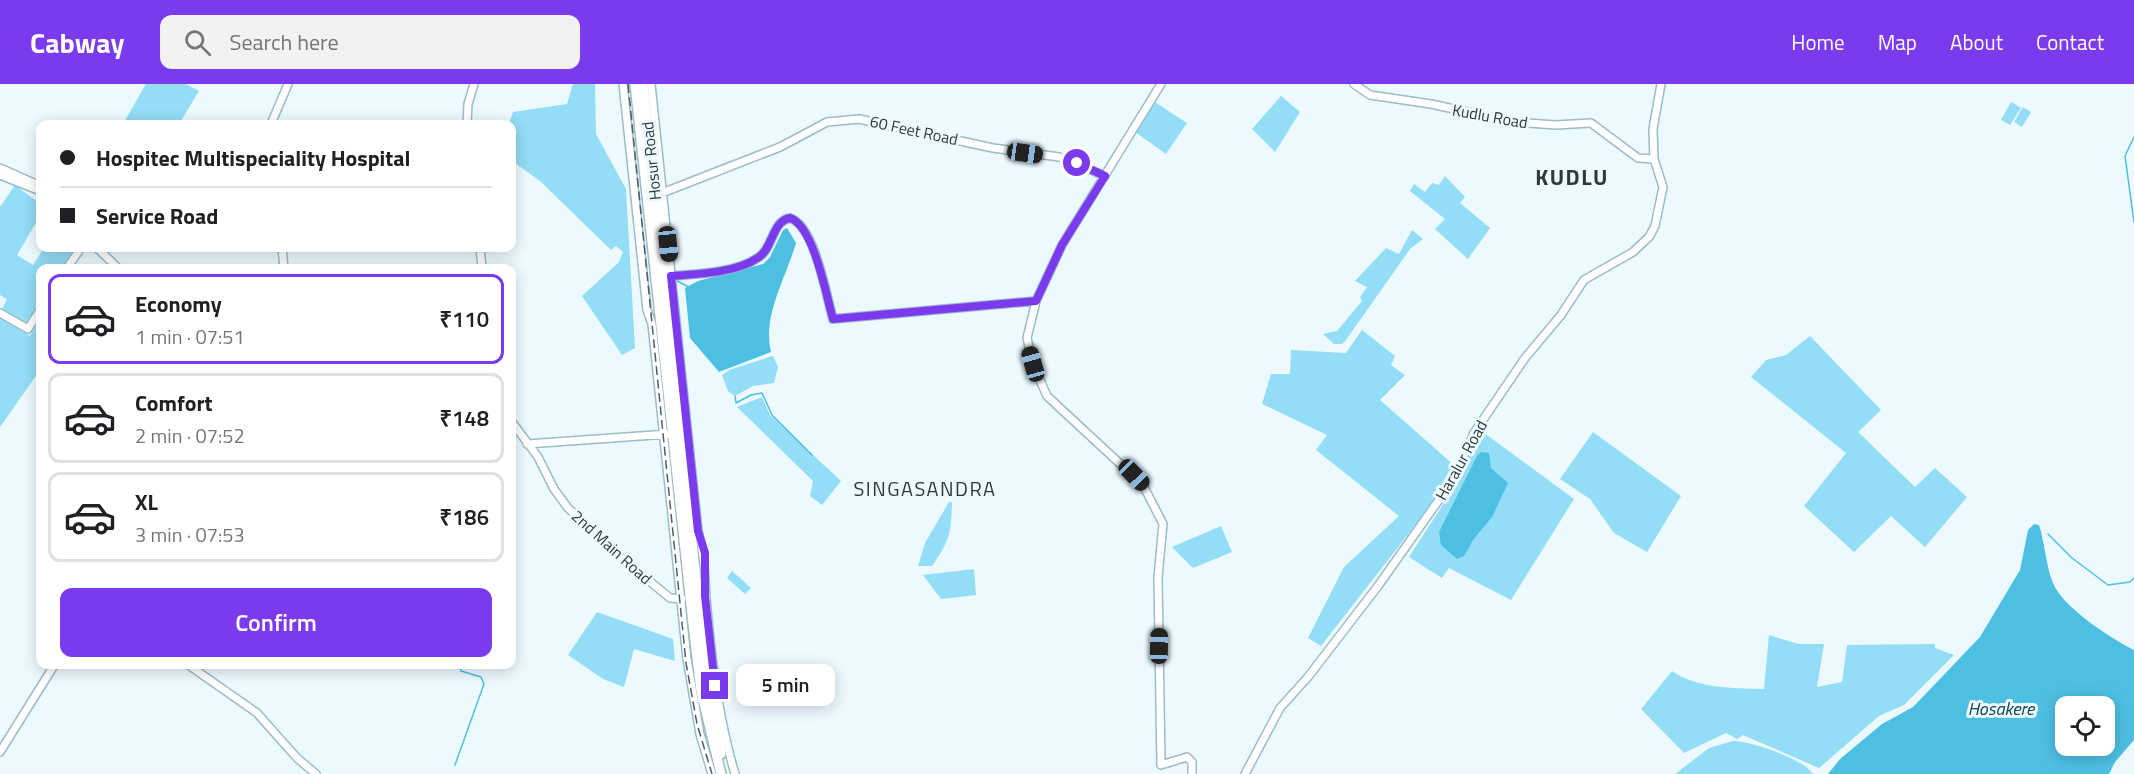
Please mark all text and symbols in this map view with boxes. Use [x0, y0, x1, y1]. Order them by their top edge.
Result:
search box [160, 15, 580, 69]
text: Cabway [30, 21, 124, 64]
text: Search here [229, 25, 339, 59]
icon: search [181, 26, 214, 59]
text: Home [1791, 26, 1845, 58]
text: Map [1878, 26, 1917, 58]
text: About [1950, 26, 2003, 58]
text: Contact [2036, 26, 2104, 58]
street label: Kudlu Road [1450, 98, 1530, 134]
street label: 60 Feet Road [868, 109, 960, 151]
street label: Hosur Road [635, 121, 667, 201]
text: Hospitec Multispeciality Hospital [96, 141, 411, 175]
car [1006, 142, 1044, 164]
route start [1063, 149, 1090, 176]
district label: KUDLU [1535, 160, 1609, 194]
text: Service Road [96, 199, 218, 233]
car [657, 225, 679, 263]
text: Economy [135, 287, 222, 321]
icon: car [63, 292, 117, 346]
text: ₹110 [439, 302, 489, 336]
text: 1 min · 07:51 [135, 321, 245, 352]
car [1019, 344, 1047, 384]
text: Comfort [135, 386, 213, 420]
icon: car [63, 391, 117, 445]
text: ₹148 [439, 401, 489, 435]
street label: Haralur Road [1429, 416, 1493, 504]
text: 2 min · 07:52 [135, 420, 245, 451]
car [1115, 456, 1153, 494]
district label: SINGASANDRA [854, 473, 996, 504]
text: XL [135, 485, 158, 519]
icon: car [63, 490, 117, 544]
text: ₹186 [439, 500, 489, 534]
street label: 2nd Main Road [566, 504, 658, 590]
text: 3 min · 07:53 [135, 519, 245, 550]
button: Confirm [60, 588, 492, 657]
car [1150, 628, 1168, 664]
callout: 5 min [736, 665, 835, 707]
text: 5 min [761, 669, 810, 700]
route end [701, 672, 728, 699]
water label: Hosakere [1968, 695, 2036, 722]
map controls [2055, 696, 2115, 756]
button: locate [2055, 696, 2115, 756]

